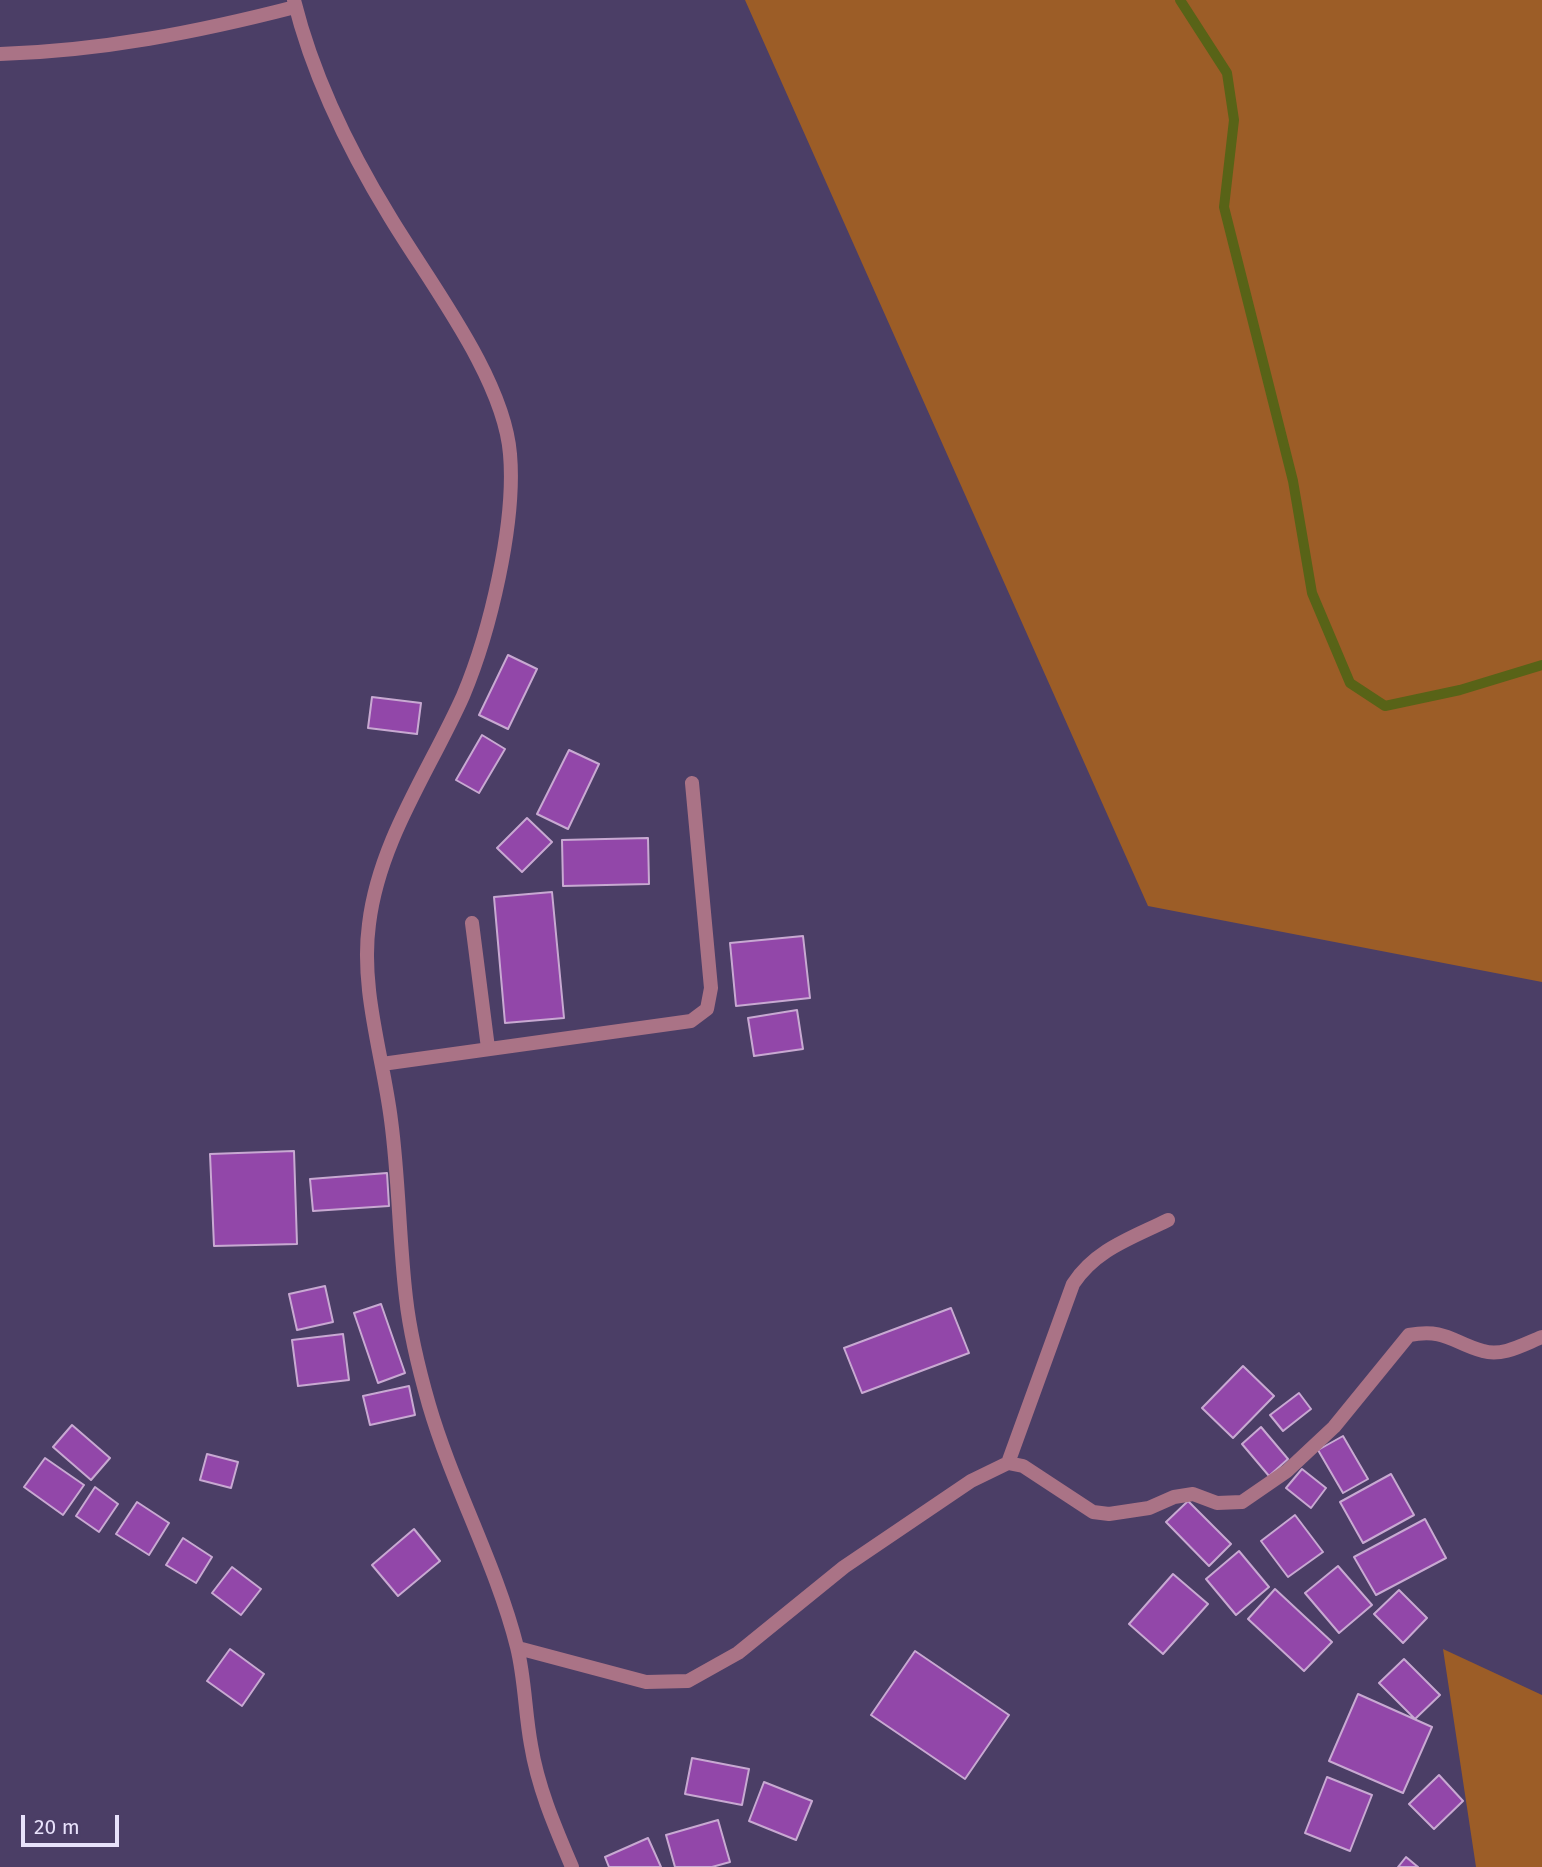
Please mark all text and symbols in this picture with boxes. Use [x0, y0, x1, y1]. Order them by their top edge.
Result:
scale bar [24, 1800, 122, 1844]
text: 20 m [34, 1814, 80, 1840]

